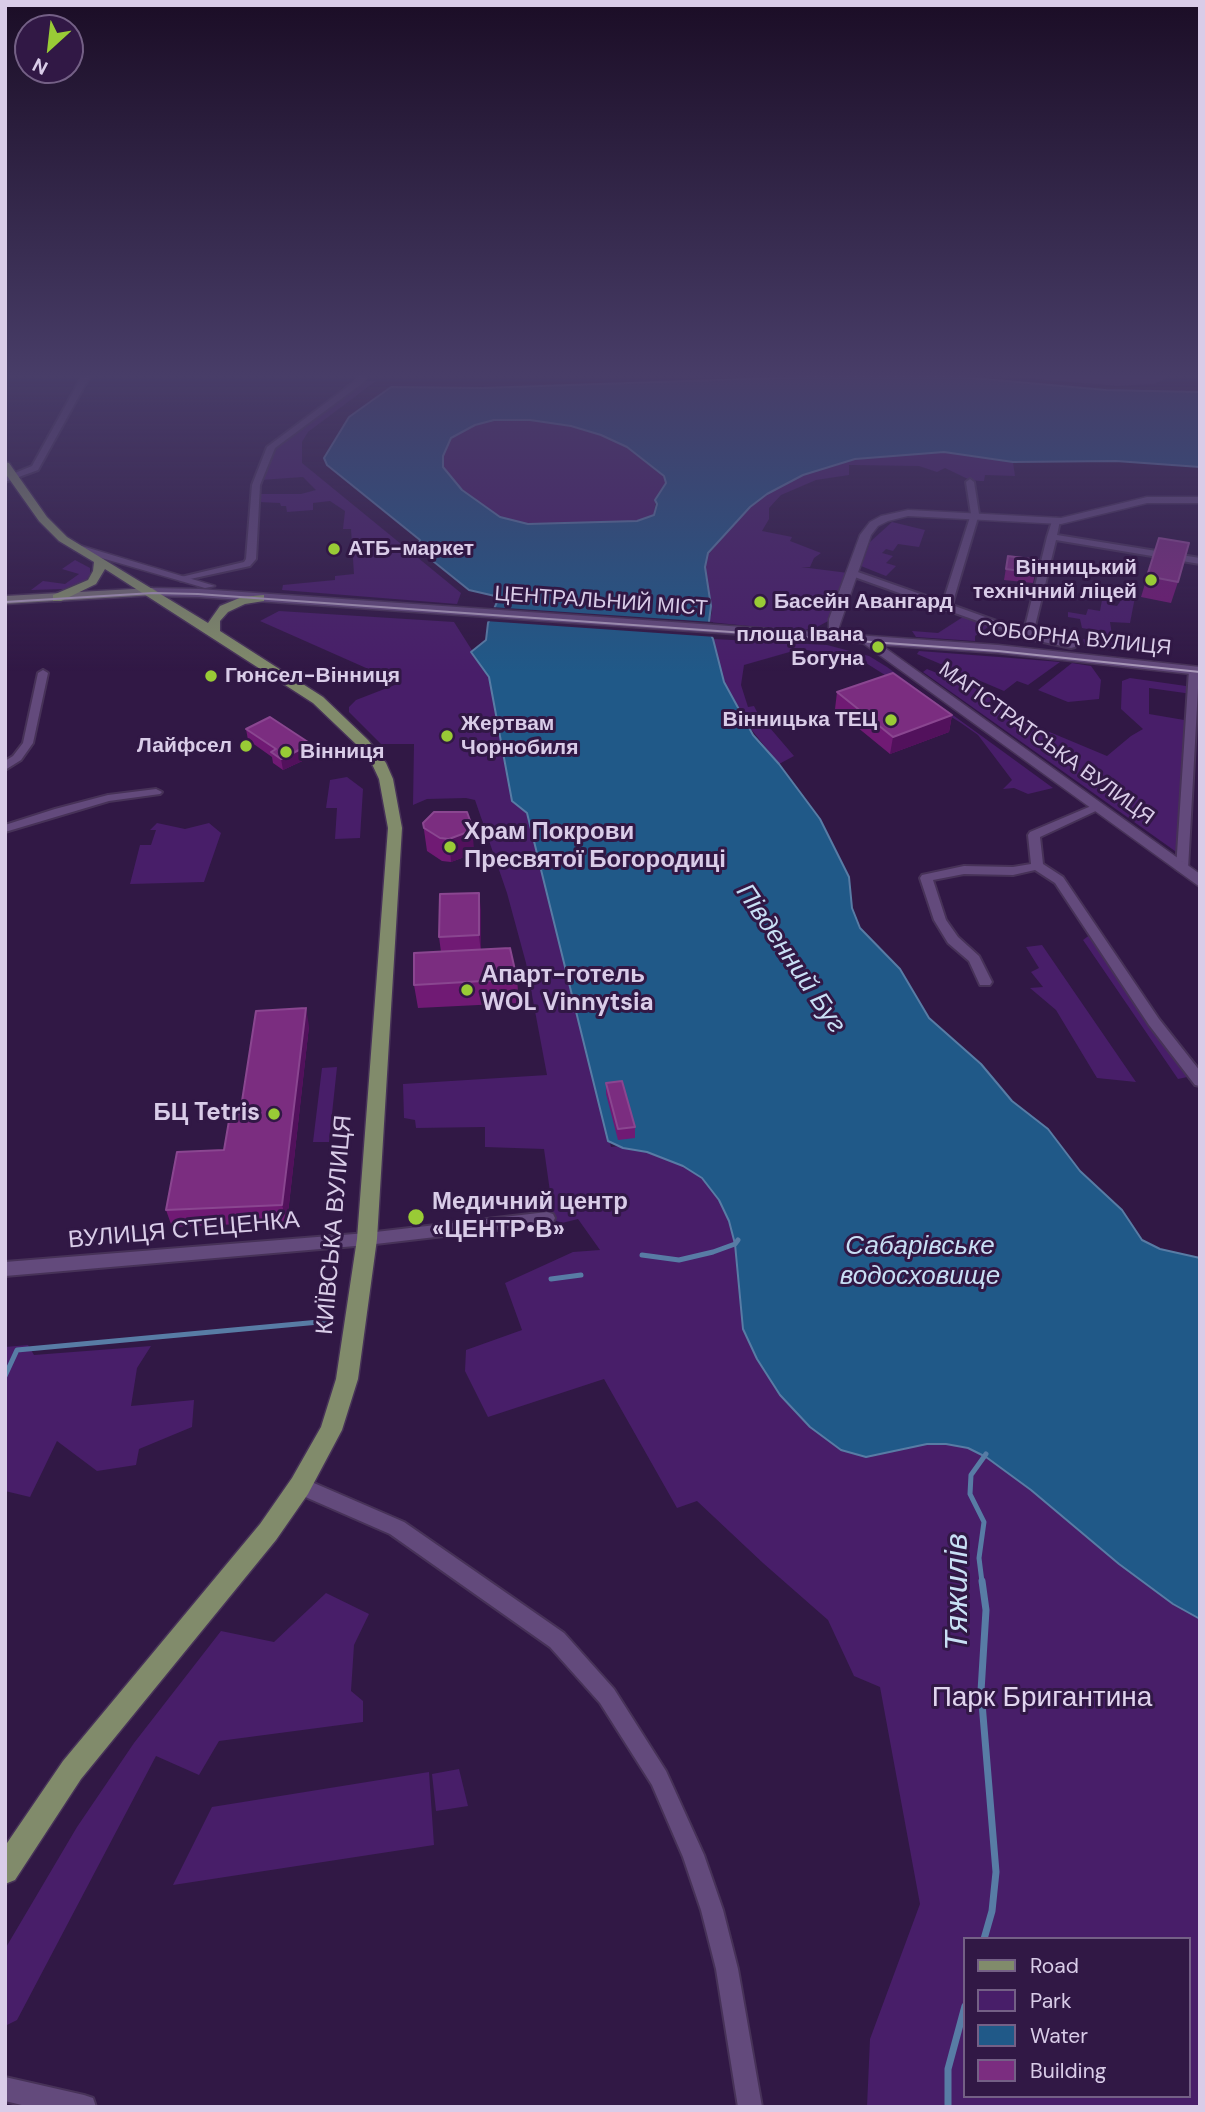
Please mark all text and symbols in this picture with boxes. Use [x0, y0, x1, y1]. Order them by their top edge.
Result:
north arrow [14, 14, 84, 84]
text: N [28, 52, 52, 81]
place label: АТБ-маркет [348, 536, 474, 562]
marker: АТБ-маркет [326, 541, 342, 557]
place label: Вінницький технічний ліцей [973, 555, 1137, 605]
marker: Вінницький технічний ліцей [1143, 572, 1159, 588]
street label: ЦЕНТРАЛЬНИЙ МІСТ [494, 582, 708, 622]
place label: Басейн Авангард [774, 589, 953, 615]
marker: Басейн Авангард [752, 594, 768, 610]
street label: СОБОРНА ВУЛИЦЯ [976, 616, 1172, 662]
place label: площа Івана Богуна [736, 622, 864, 672]
marker: площа Івана Богуна [870, 639, 886, 655]
street label: МАГІСТРАТСЬКА ВУЛИЦЯ [933, 657, 1159, 831]
place label: Гюнсел-Вінниця [225, 663, 400, 689]
marker: Гюнсел-Вінниця [203, 668, 219, 684]
place label: Вінницька ТЕЦ [723, 707, 877, 733]
place label: Жертвам Чорнобиля [461, 711, 578, 761]
marker: Вінницька ТЕЦ [883, 712, 899, 728]
marker: Жертвам Чорнобиля [439, 728, 455, 744]
place label: Лайфсел [137, 733, 232, 759]
marker: Лайфсел [238, 738, 254, 754]
place label: Вінниця [300, 739, 384, 765]
marker: Вінниця [278, 744, 294, 760]
place label: Храм Покрови Пресвятої Богородиці [464, 819, 726, 875]
marker: Храм Покрови Пресвятої Богородиці [442, 839, 458, 855]
water label: Південний Буг [729, 878, 851, 1040]
place label: Апарт-готель WOL Vinnytsia [481, 962, 654, 1018]
marker: Апарт-готель WOL Vinnytsia [459, 982, 475, 998]
place label: БЦ Tetris [154, 1100, 260, 1128]
marker: БЦ Tetris [266, 1106, 282, 1122]
street label: КИЇВСЬКА ВУЛИЦЯ [311, 1114, 359, 1336]
place label: Медичний центр «ЦЕНТР•В» [432, 1189, 628, 1245]
street label: ВУЛИЦЯ СТЕЦЕНКА [67, 1207, 301, 1255]
marker: Медичний центр «ЦЕНТР•В» [406, 1207, 426, 1227]
water label: Сабарівське водосховище [840, 1231, 1000, 1292]
water label: Тяжилів [940, 1533, 978, 1651]
park label: Парк Бригантина [932, 1682, 1152, 1716]
legend [964, 1937, 1191, 2098]
text: Road [1030, 1952, 1079, 1980]
text: Park [1030, 1987, 1071, 2015]
text: Water [1030, 2022, 1088, 2050]
text: Building [1030, 2057, 1106, 2085]

